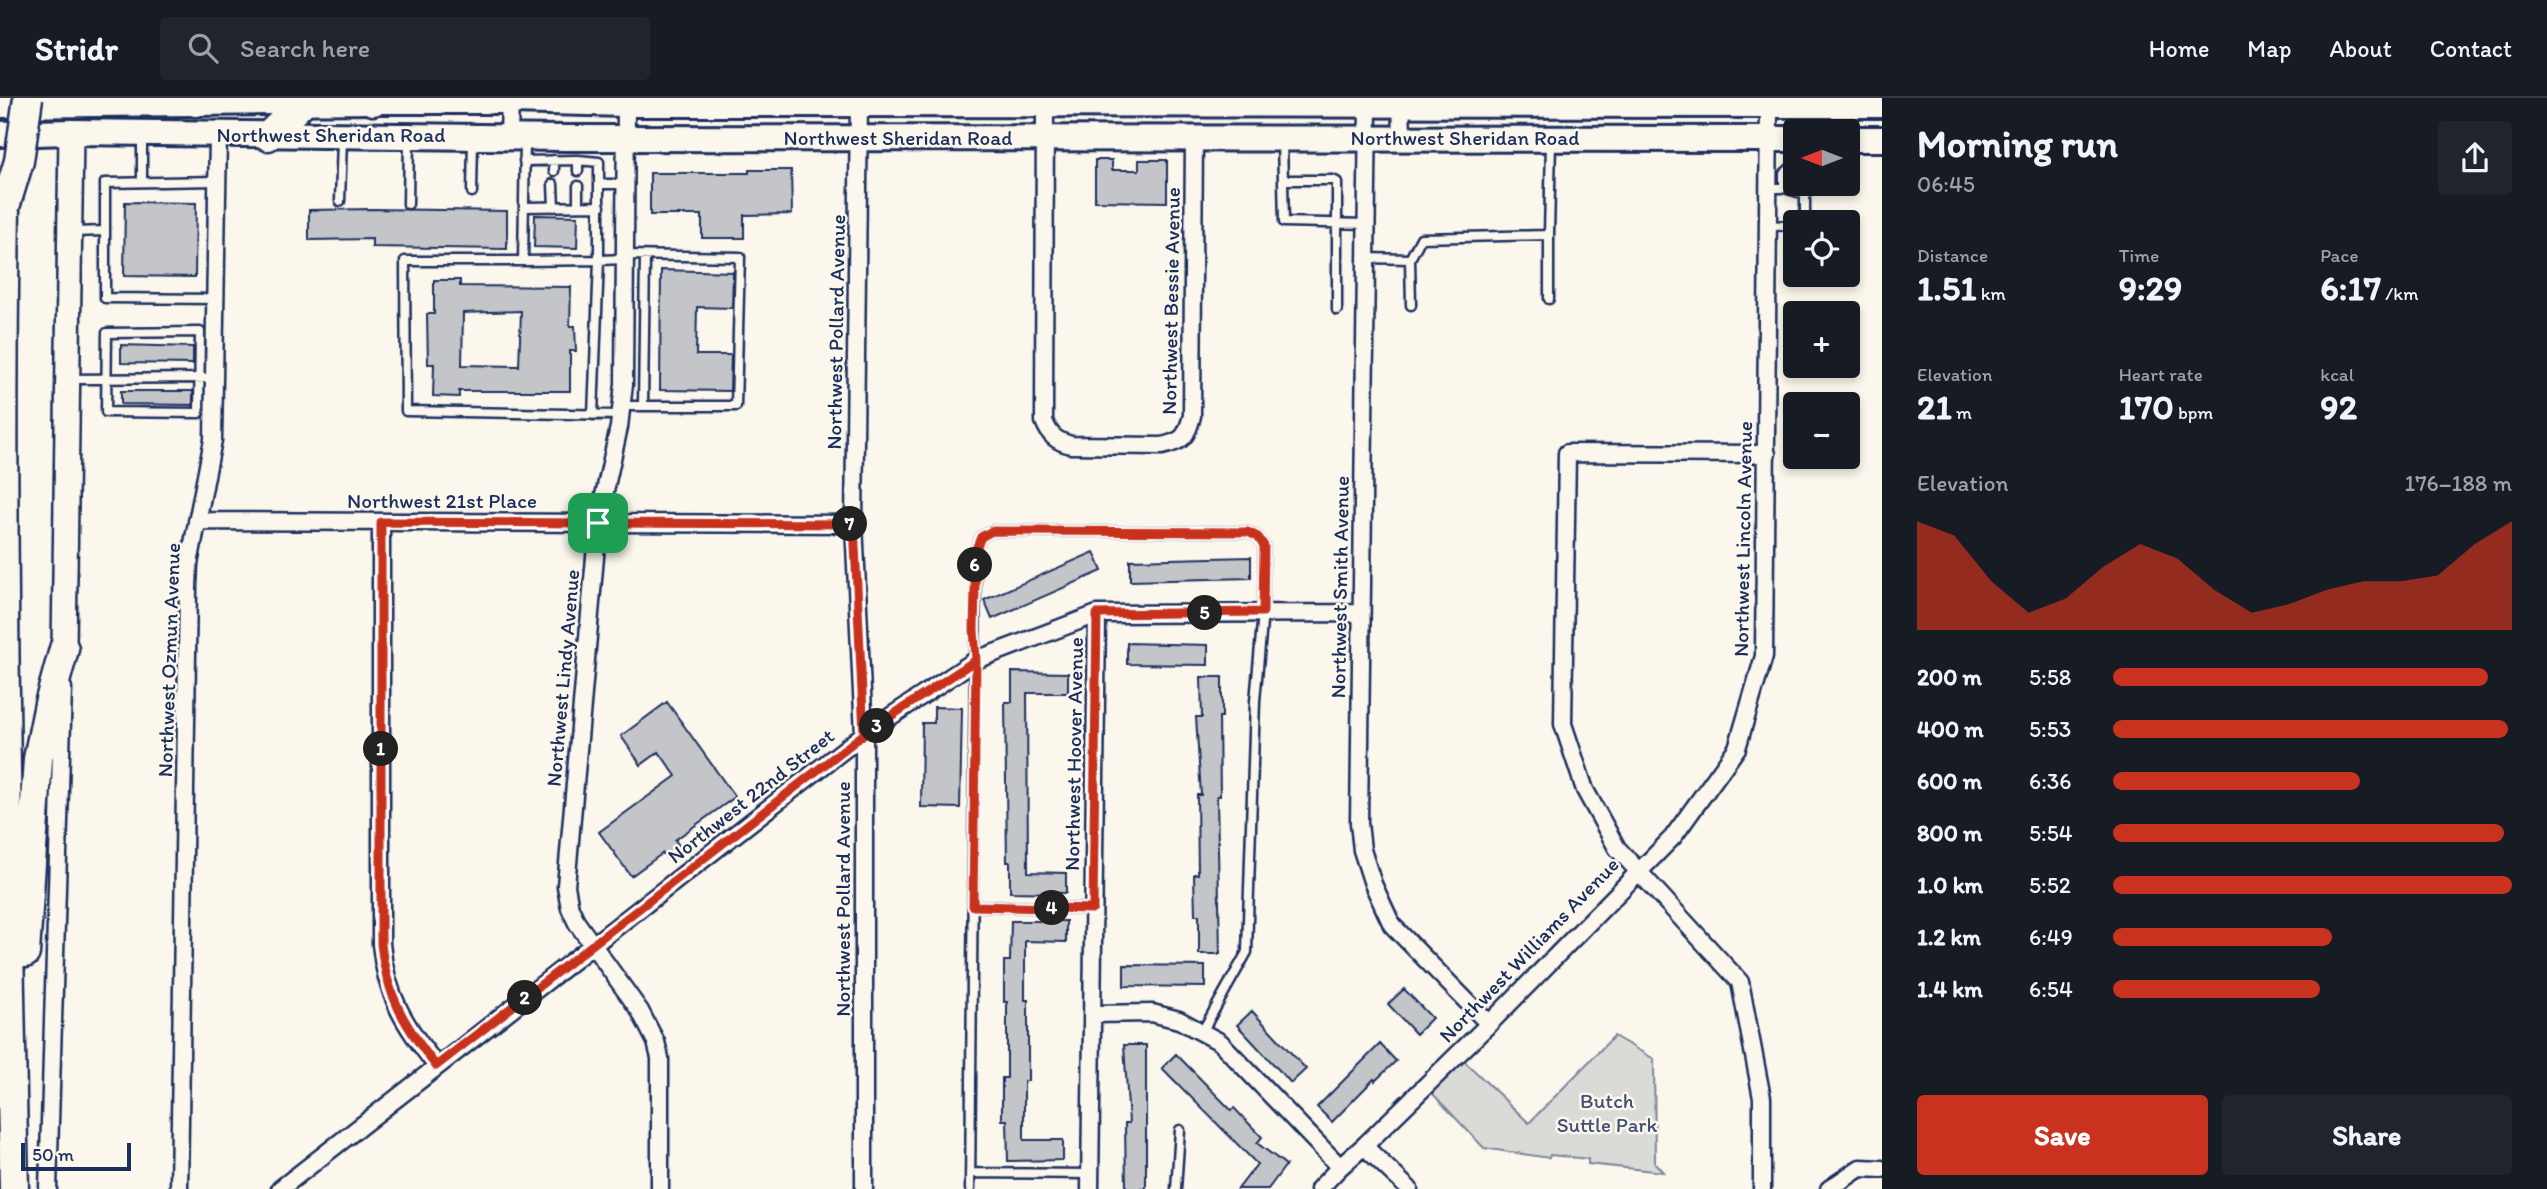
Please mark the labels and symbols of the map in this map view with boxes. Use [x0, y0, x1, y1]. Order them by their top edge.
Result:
north arrow [1783, 119, 1860, 196]
street label: Northwest Sheridan Road [217, 122, 445, 147]
street label: Northwest Sheridan Road [784, 125, 1012, 150]
street label: Northwest Sheridan Road [1351, 125, 1579, 150]
street label: Northwest Bessie Avenue [1156, 187, 1185, 415]
street label: Northwest Pollard Avenue [821, 214, 850, 450]
street label: Northwest Lincoln Avenue [1728, 421, 1757, 657]
street label: Northwest Smith Avenue [1325, 475, 1354, 699]
street label: Northwest 21st Place [347, 488, 537, 513]
pin [568, 493, 628, 553]
pin: 7 [832, 506, 868, 542]
street label: Northwest Ozmun Avenue [152, 542, 185, 778]
pin: 6 [958, 547, 992, 582]
street label: Northwest Lindy Avenue [541, 568, 584, 788]
pin: 5 [1188, 596, 1222, 630]
street label: Northwest Hoover Avenue [1059, 637, 1088, 871]
pin: 3 [860, 708, 894, 744]
street label: Northwest 22nd Street [662, 723, 839, 868]
pin: 1 [364, 732, 398, 766]
street label: Northwest Pollard Avenue [830, 781, 855, 1017]
street label: Northwest Williams Avenue [1434, 852, 1624, 1048]
pin: 4 [1034, 890, 1070, 926]
pin: 2 [508, 981, 542, 1016]
park label: Butch Suttle Park [1557, 1088, 1657, 1137]
scale bar [21, 1140, 131, 1172]

